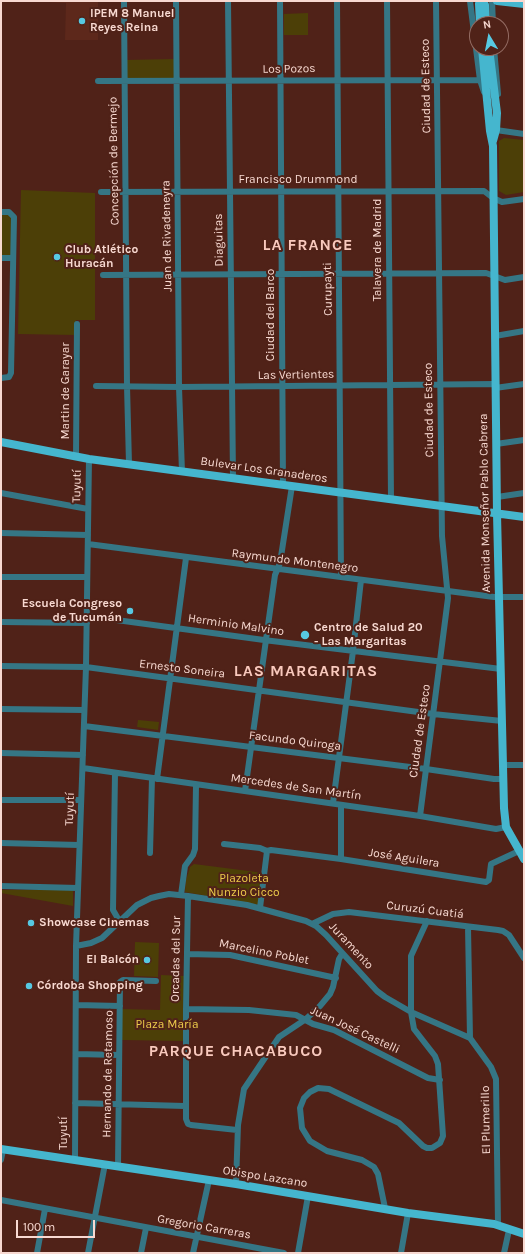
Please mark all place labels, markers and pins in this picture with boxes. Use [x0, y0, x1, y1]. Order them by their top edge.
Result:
place label: IPEM 8 Manuel Reyes Reina [90, 7, 175, 35]
marker: IPEM 8 Manuel Reyes Reina [77, 16, 87, 26]
place label: Club Atlético Huracán [65, 243, 138, 271]
marker: Club Atlético Huracán [52, 252, 62, 262]
place label: Escuela Congreso de Tucumán [22, 597, 122, 625]
marker: Escuela Congreso de Tucumán [125, 606, 135, 616]
place label: Centro de Salud 20 - Las Margaritas [314, 621, 423, 649]
marker: Centro de Salud 20 - Las Margaritas [299, 629, 311, 641]
place label: Showcase Cinemas [39, 916, 149, 930]
marker: Showcase Cinemas [26, 918, 36, 928]
place label: El Balcón [86, 953, 139, 967]
marker: El Balcón [142, 955, 152, 965]
place label: Córdoba Shopping [37, 979, 143, 993]
marker: Córdoba Shopping [24, 981, 34, 991]

